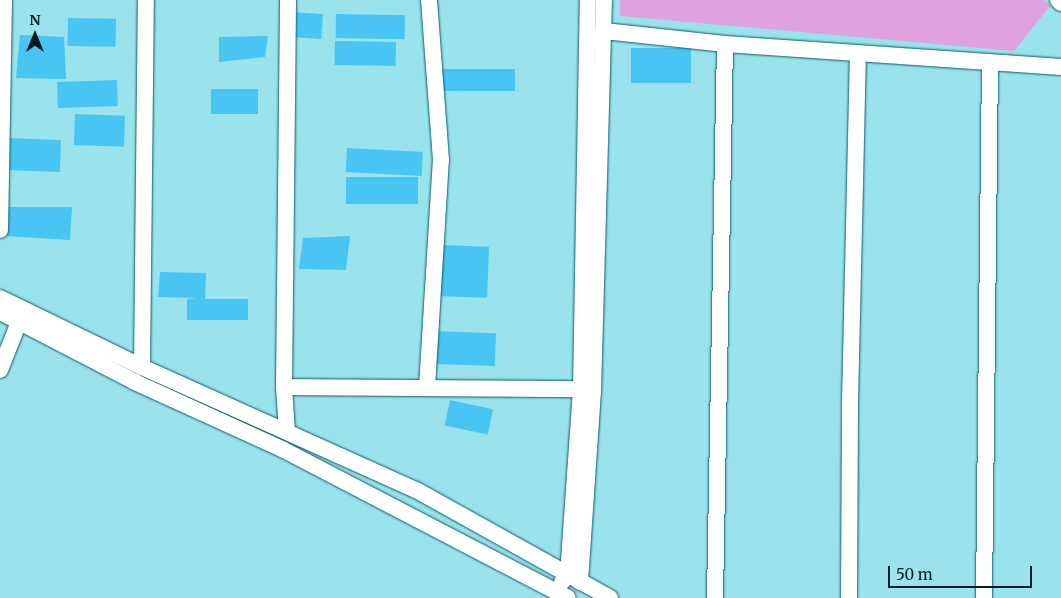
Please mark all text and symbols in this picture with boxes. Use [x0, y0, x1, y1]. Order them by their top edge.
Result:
north arrow [10, 10, 60, 60]
text: N [29, 11, 41, 29]
scale bar [891, 556, 1035, 588]
text: 50 m [896, 565, 933, 584]

